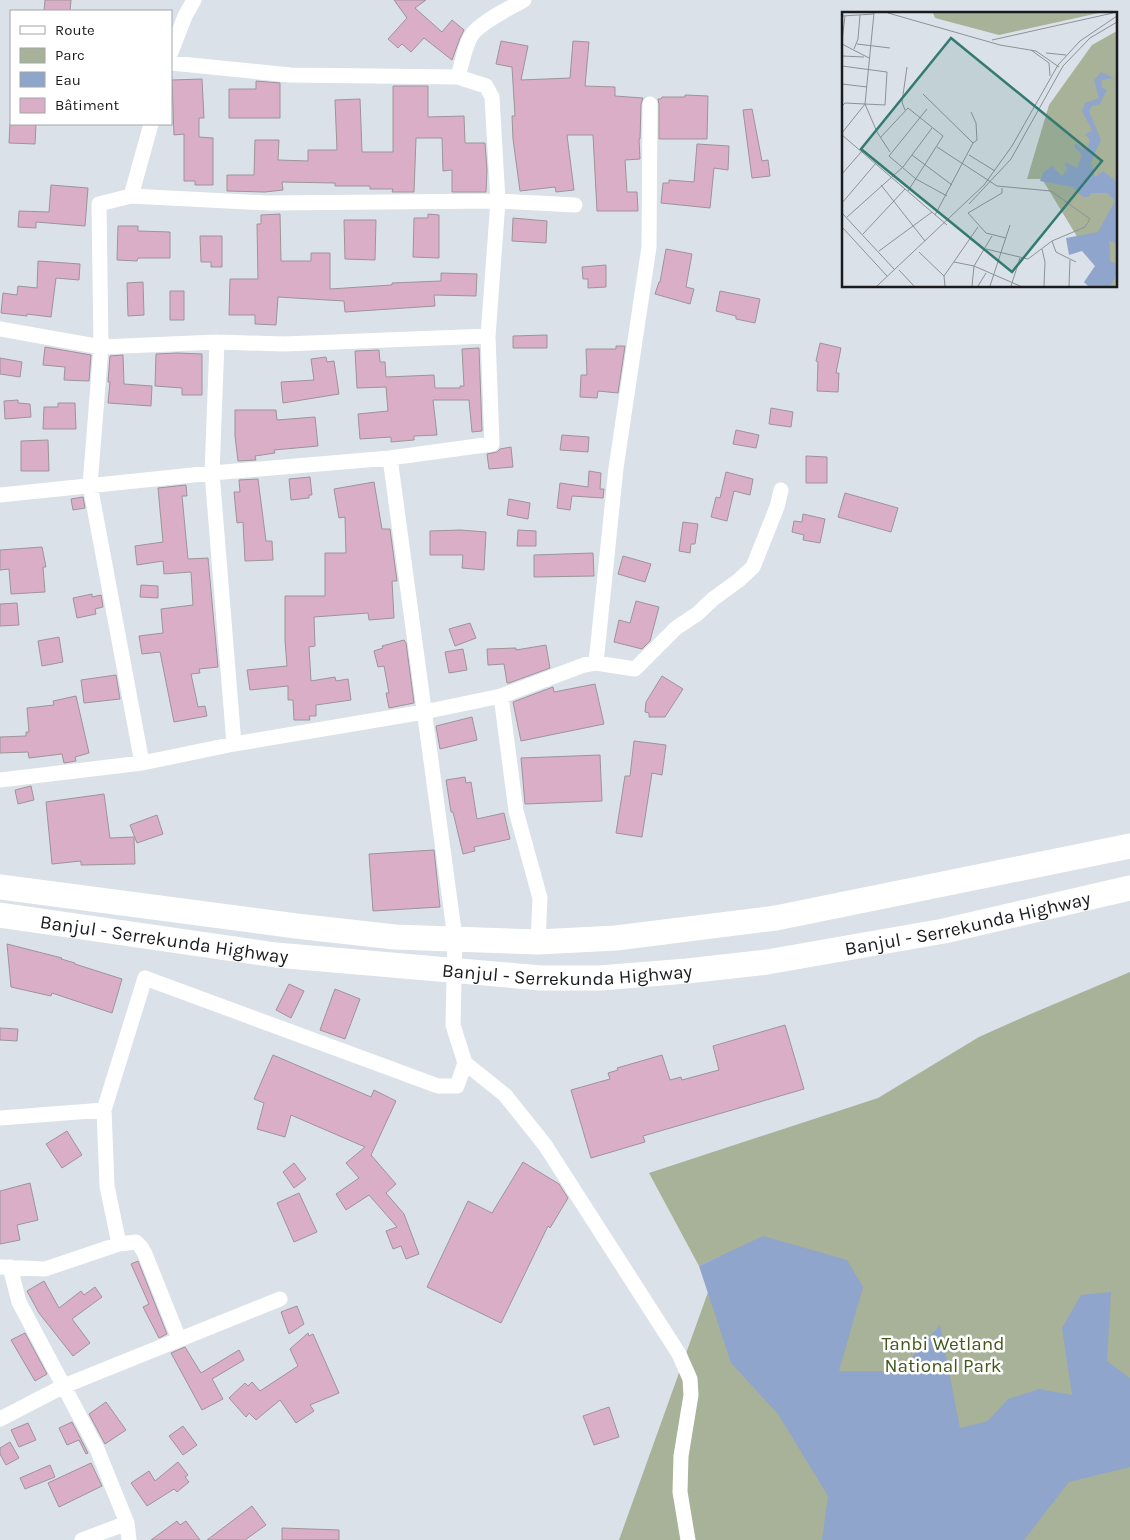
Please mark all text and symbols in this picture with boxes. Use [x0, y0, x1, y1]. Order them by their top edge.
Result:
legend [10, 10, 172, 125]
inset map [842, 12, 1118, 288]
text: Route [55, 21, 95, 39]
text: Parc [55, 46, 85, 64]
text: Eau [55, 71, 81, 89]
text: Bâtiment [55, 96, 119, 114]
street label: Banjul - Serrekunda Highway [843, 887, 1093, 960]
street label: Banjul - Serrekunda Highway [39, 911, 289, 968]
street label: Banjul - Serrekunda Highway [441, 959, 694, 990]
park label: Tanbi Wetland National Park [882, 1333, 1005, 1377]

